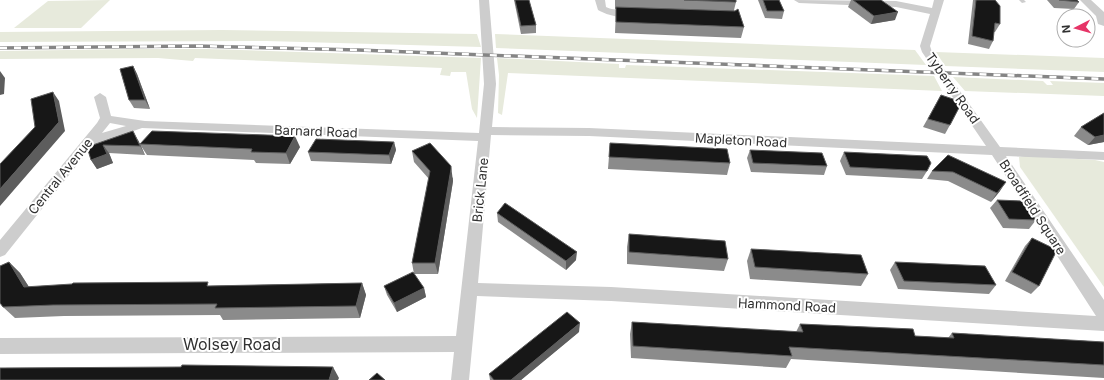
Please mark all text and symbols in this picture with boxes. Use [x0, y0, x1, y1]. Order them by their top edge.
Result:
north arrow [1056, 8, 1096, 48]
text: N [1059, 24, 1073, 34]
street label: Tyberry Road [923, 49, 983, 127]
street label: Barnard Road [274, 122, 358, 140]
street label: Mapleton Road [694, 130, 788, 150]
street label: Central Avenue [24, 135, 96, 217]
street label: Broadfield Square [996, 156, 1070, 258]
street label: Brick Lane [469, 157, 491, 223]
street label: Hammond Road [738, 294, 836, 316]
street label: Wolsey Road [183, 334, 281, 354]

